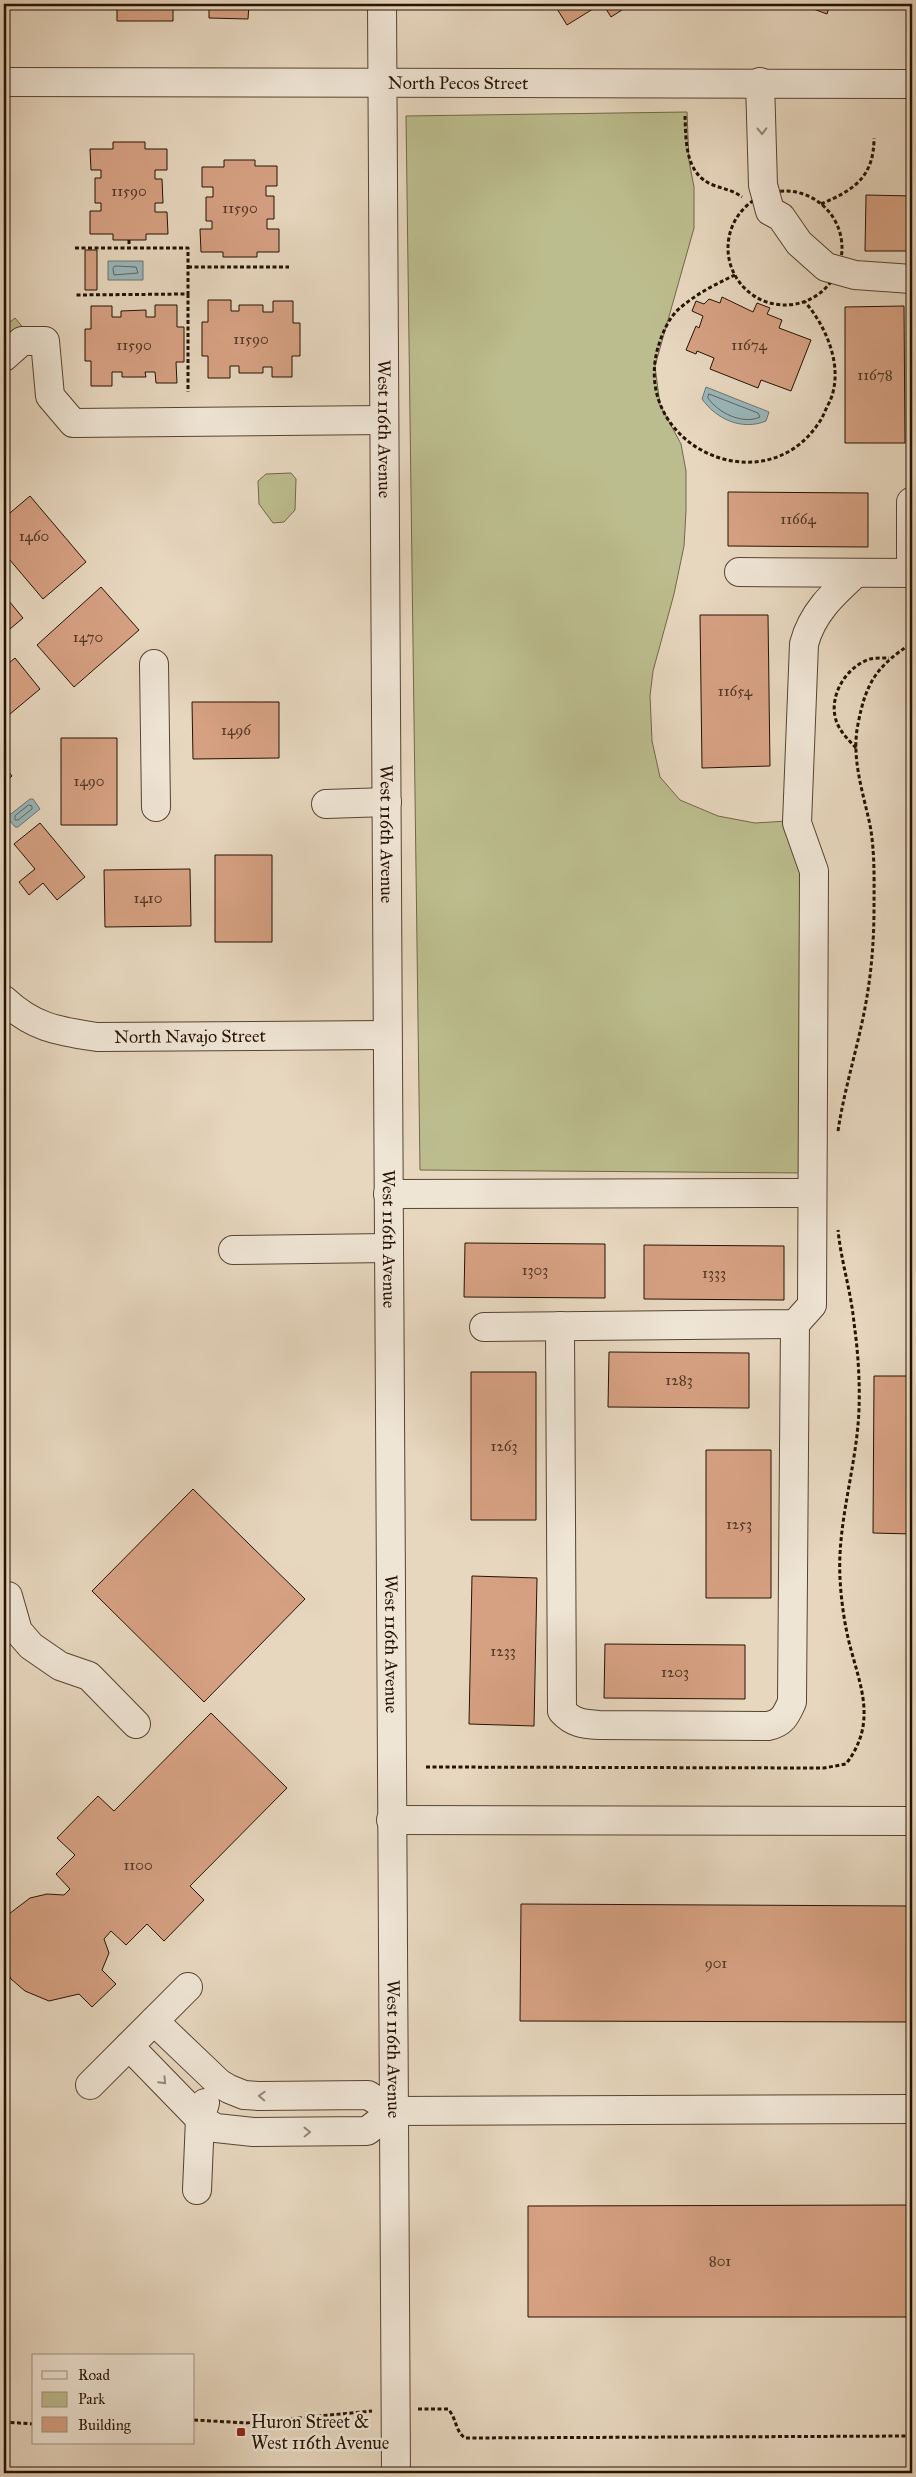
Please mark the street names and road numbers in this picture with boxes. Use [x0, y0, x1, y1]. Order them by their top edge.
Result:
street label: North Pecos Street [388, 72, 529, 94]
street label: West 116th Avenue [373, 360, 396, 498]
street label: West 116th Avenue [375, 765, 398, 903]
street label: North Navajo Street [114, 1025, 267, 1048]
street label: West 116th Avenue [378, 1170, 400, 1308]
street label: West 116th Avenue [380, 1575, 403, 1713]
street label: West 116th Avenue [382, 1980, 405, 2118]

